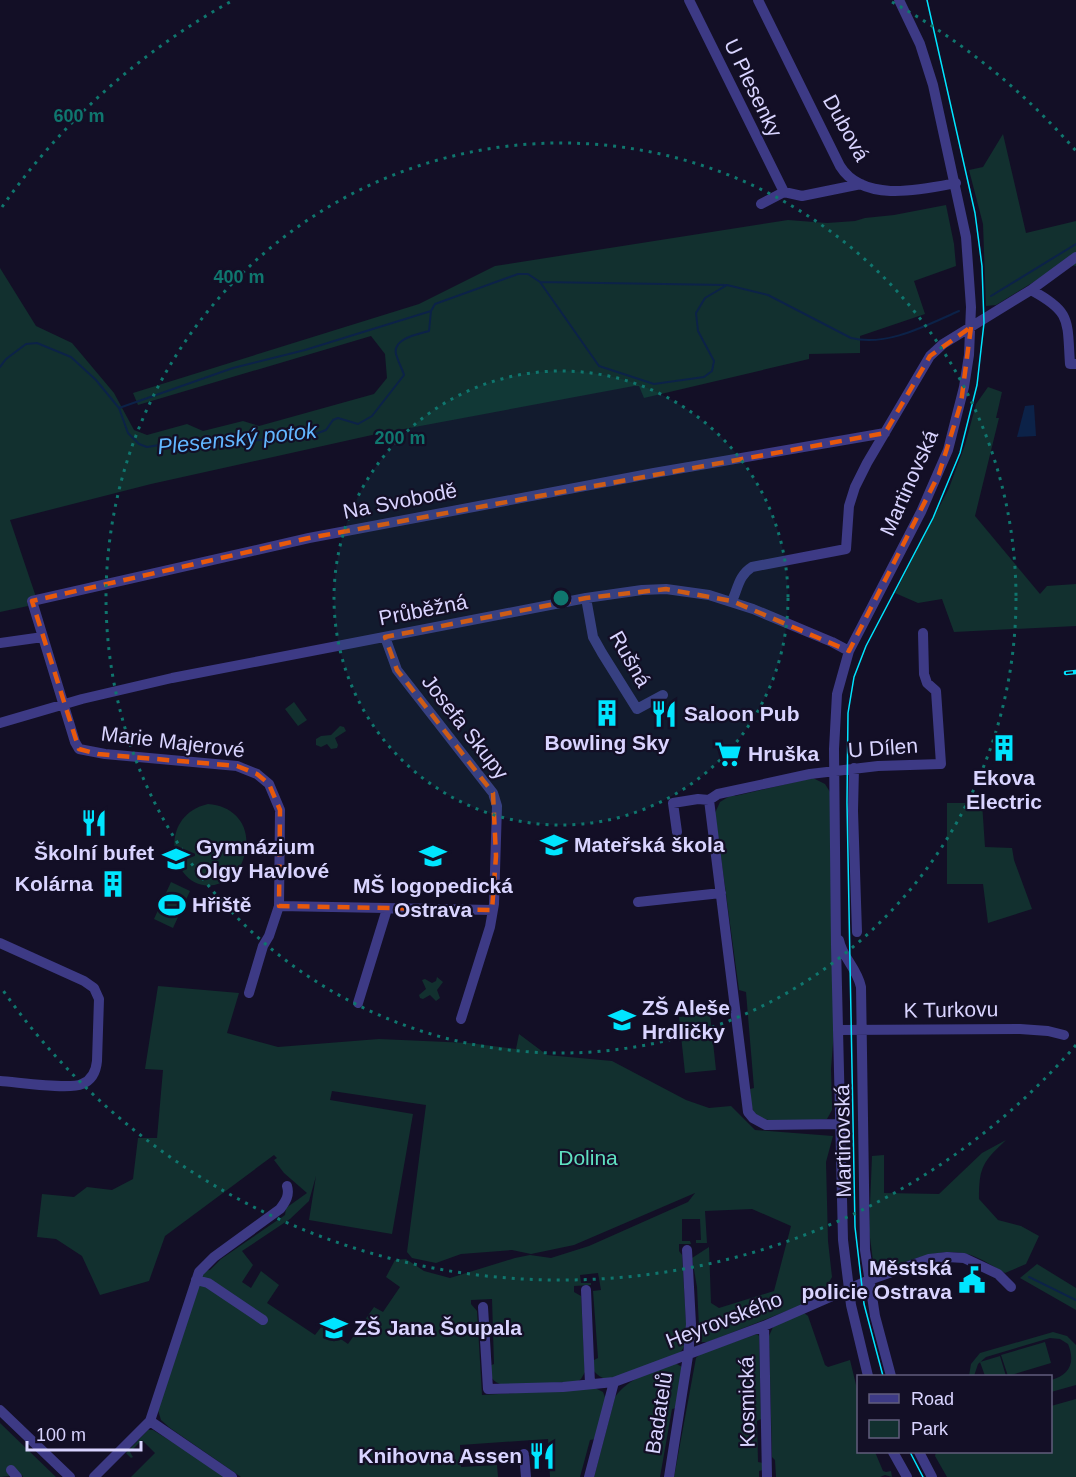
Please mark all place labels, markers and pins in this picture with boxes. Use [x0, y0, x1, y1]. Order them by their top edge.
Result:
centre of rings [551, 588, 571, 608]
building icon: Bowling Sky [592, 698, 622, 728]
restaurant icon: Saloon Pub [649, 699, 679, 729]
place label: Saloon Pub [684, 702, 800, 725]
place label: Bowling Sky [545, 731, 670, 754]
building icon: Ekova Electric [989, 733, 1019, 763]
supermarket icon: Hruška [713, 739, 743, 769]
place label: Hruška [748, 742, 820, 765]
place label: Ekova Electric [966, 766, 1042, 813]
restaurant icon: Školní bufet [79, 808, 109, 838]
school or university icon: Mateřská škola [539, 830, 569, 860]
place label: Mateřská škola [574, 833, 725, 856]
place label: Gymnázium Olgy Havlové [196, 835, 329, 882]
place label: Školní bufet [34, 841, 154, 864]
school or university icon: MŠ logopedická Ostrava [418, 841, 448, 871]
school or university icon: Gymnázium Olgy Havlové [161, 844, 191, 874]
building icon: Kolárna [98, 869, 128, 899]
place label: Kolárna [15, 872, 93, 895]
place label: MŠ logopedická Ostrava [353, 874, 513, 921]
sports icon: Hřiště [157, 890, 187, 920]
place label: Hřiště [192, 893, 252, 916]
place label: ZŠ Aleše Hrdličky [642, 996, 730, 1043]
school or university icon: ZŠ Aleše Hrdličky [607, 1005, 637, 1035]
place label: Městská policie Ostrava [801, 1256, 952, 1303]
public building icon: Městská policie Ostrava [957, 1265, 987, 1295]
school or university icon: ZŠ Jana Šoupala [319, 1313, 349, 1343]
place label: ZŠ Jana Šoupala [354, 1316, 522, 1339]
restaurant icon: Knihovna Assen [527, 1441, 557, 1471]
place label: Knihovna Assen [358, 1444, 522, 1467]

